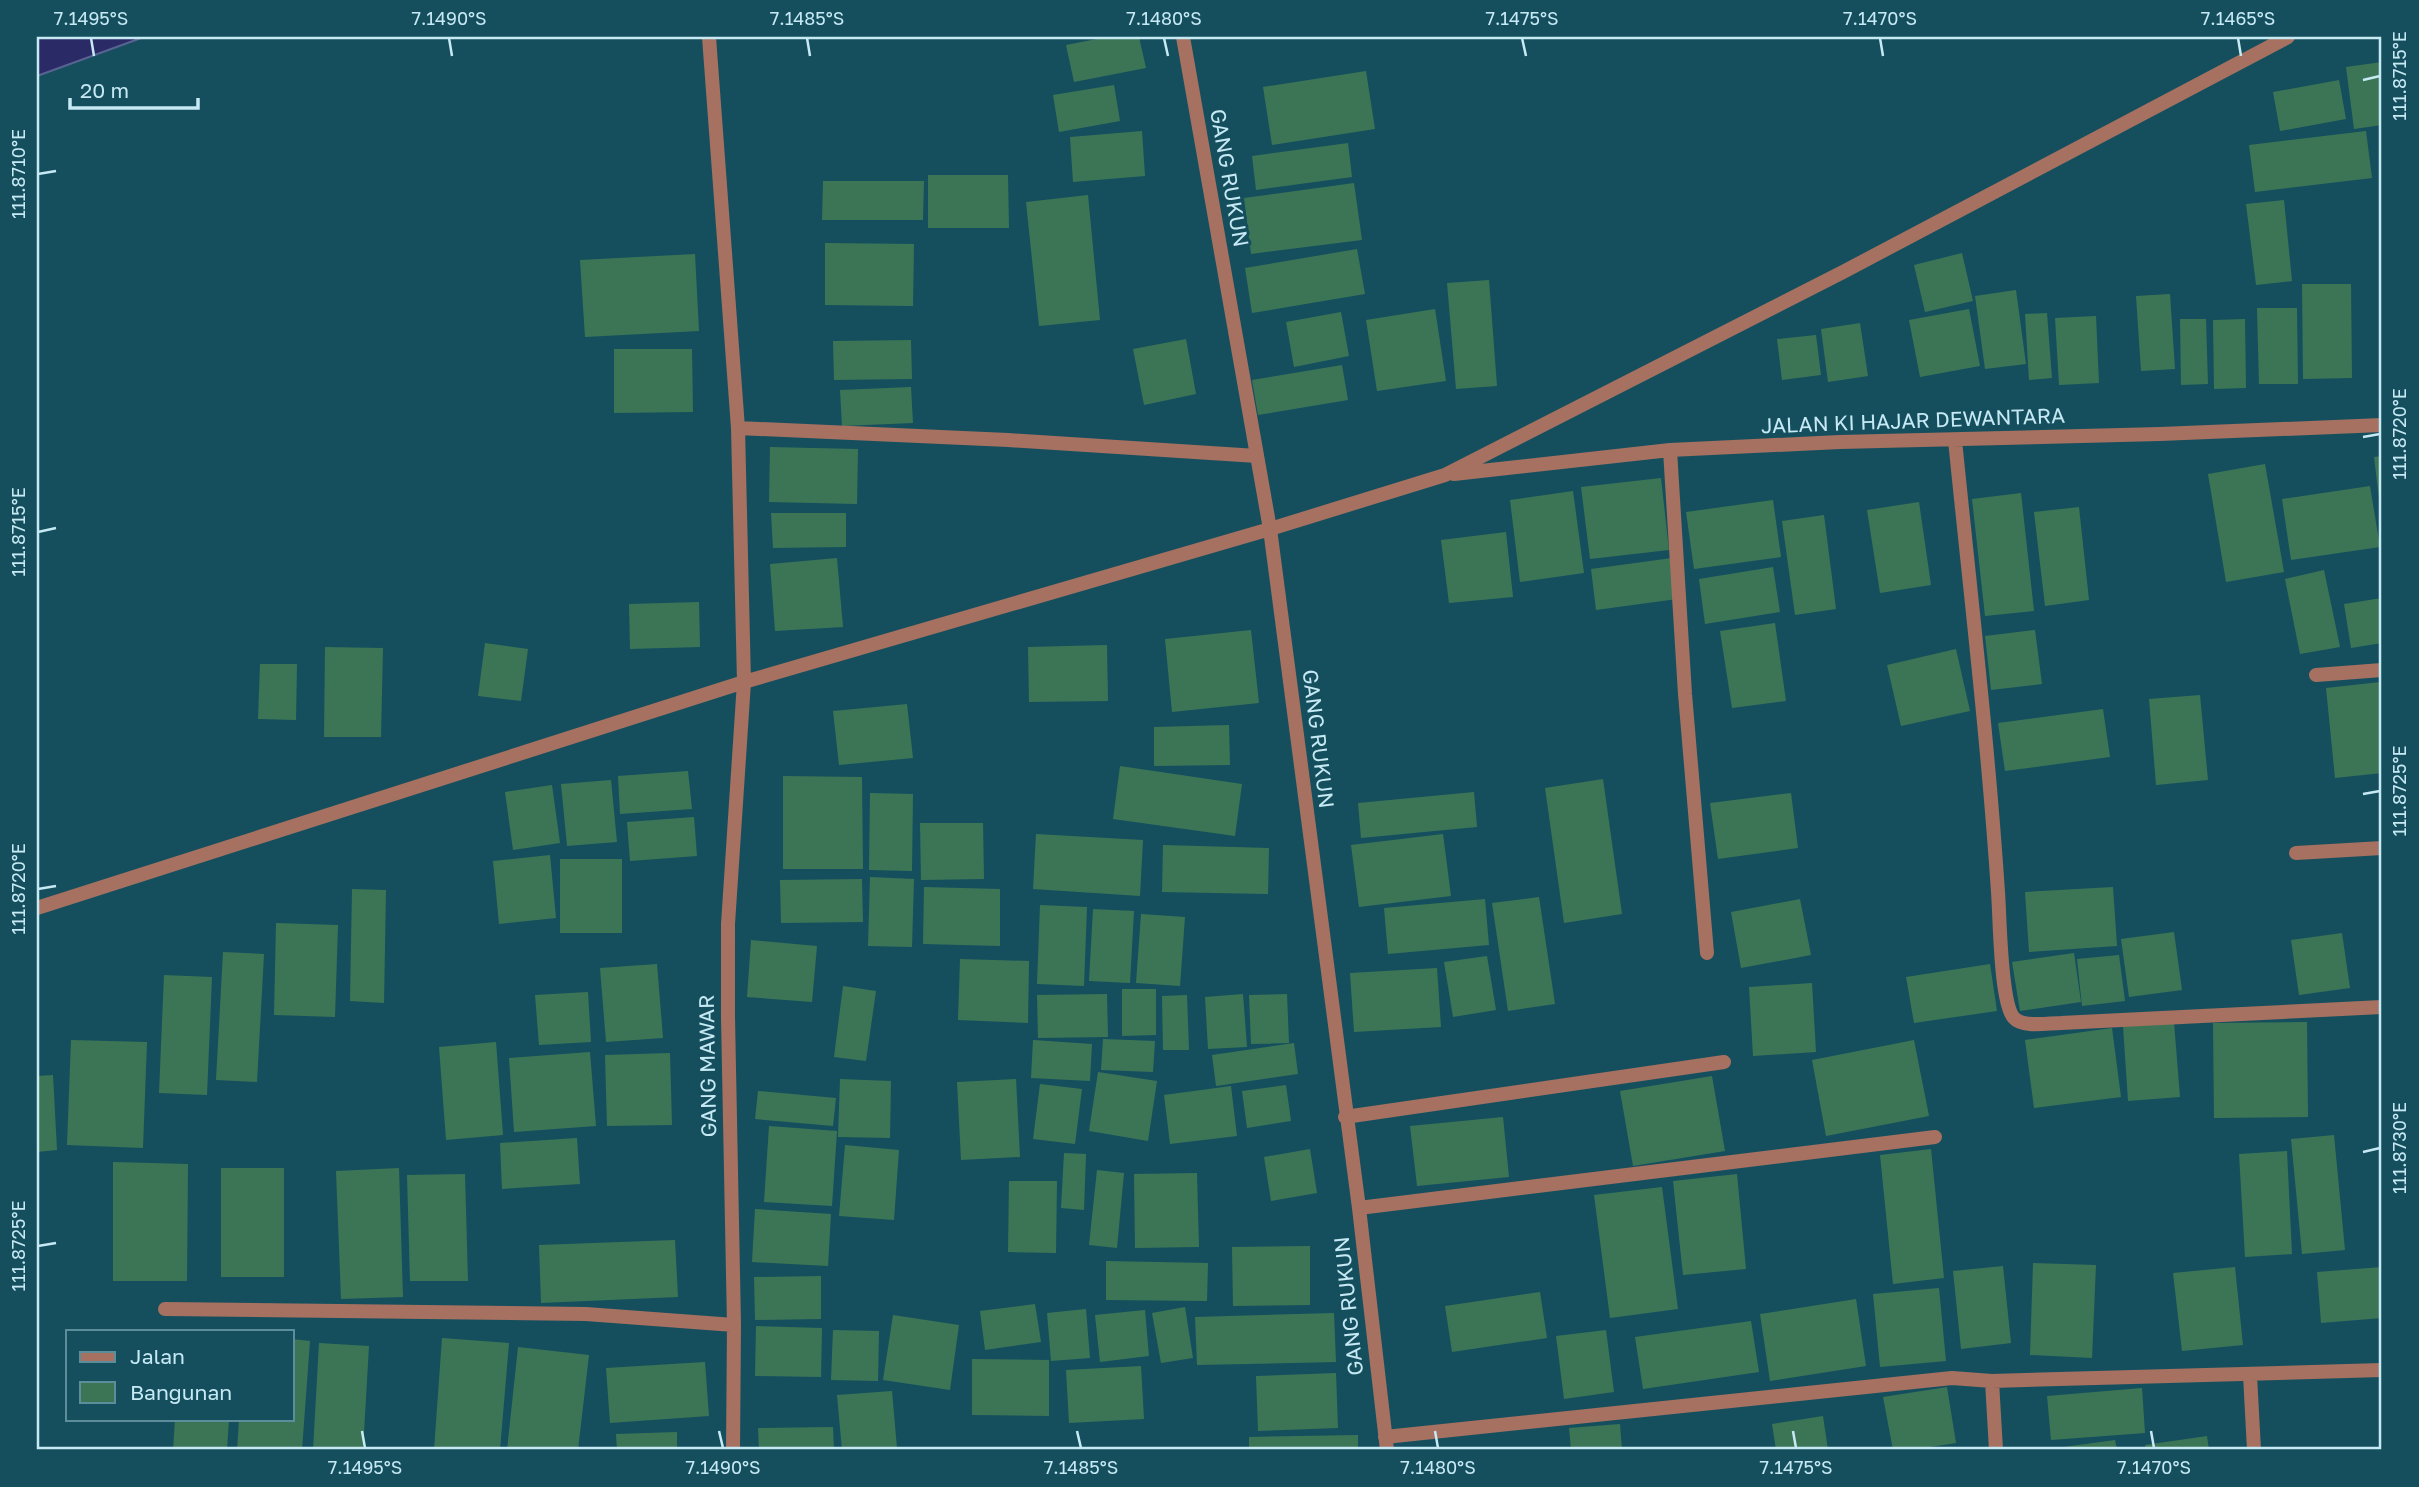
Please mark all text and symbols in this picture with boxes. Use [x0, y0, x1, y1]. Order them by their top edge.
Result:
text: 7.1495°S [54, 7, 128, 29]
text: 7.1490°S [411, 7, 487, 29]
text: 7.1485°S [770, 7, 844, 29]
text: 7.1480°S [1126, 7, 1202, 29]
text: 7.1475°S [1485, 7, 1559, 29]
text: 7.1470°S [1843, 7, 1917, 29]
text: 7.1465°S [2201, 7, 2275, 29]
text: 111.8715°E [2388, 31, 2410, 121]
scale bar [70, 66, 198, 110]
text: 20 m [80, 77, 129, 103]
street label: GANG RUKUN [1205, 107, 1255, 249]
text: 111.8710°E [7, 129, 29, 219]
text: 111.8720°E [2388, 388, 2410, 480]
street label: JALAN KI HAJAR DEWANTARA [1760, 402, 2066, 438]
text: 111.8715°E [7, 487, 29, 577]
street label: GANG RUKUN [1298, 668, 1340, 810]
text: 111.8725°E [2388, 746, 2410, 837]
text: 111.8720°E [7, 843, 29, 935]
street label: GANG MAWAR [693, 995, 721, 1138]
text: 111.8730°E [2388, 1102, 2410, 1194]
text: 111.8725°E [7, 1201, 29, 1292]
street label: GANG RUKUN [1328, 1235, 1368, 1377]
legend [66, 1330, 294, 1420]
text: Jalan [130, 1343, 185, 1369]
text: Bangunan [130, 1379, 232, 1405]
text: 7.1495°S [328, 1456, 402, 1478]
text: 7.1490°S [685, 1456, 761, 1478]
text: 7.1485°S [1044, 1456, 1118, 1478]
text: 7.1480°S [1400, 1456, 1476, 1478]
text: 7.1475°S [1759, 1456, 1833, 1478]
text: 7.1470°S [2117, 1456, 2191, 1478]

